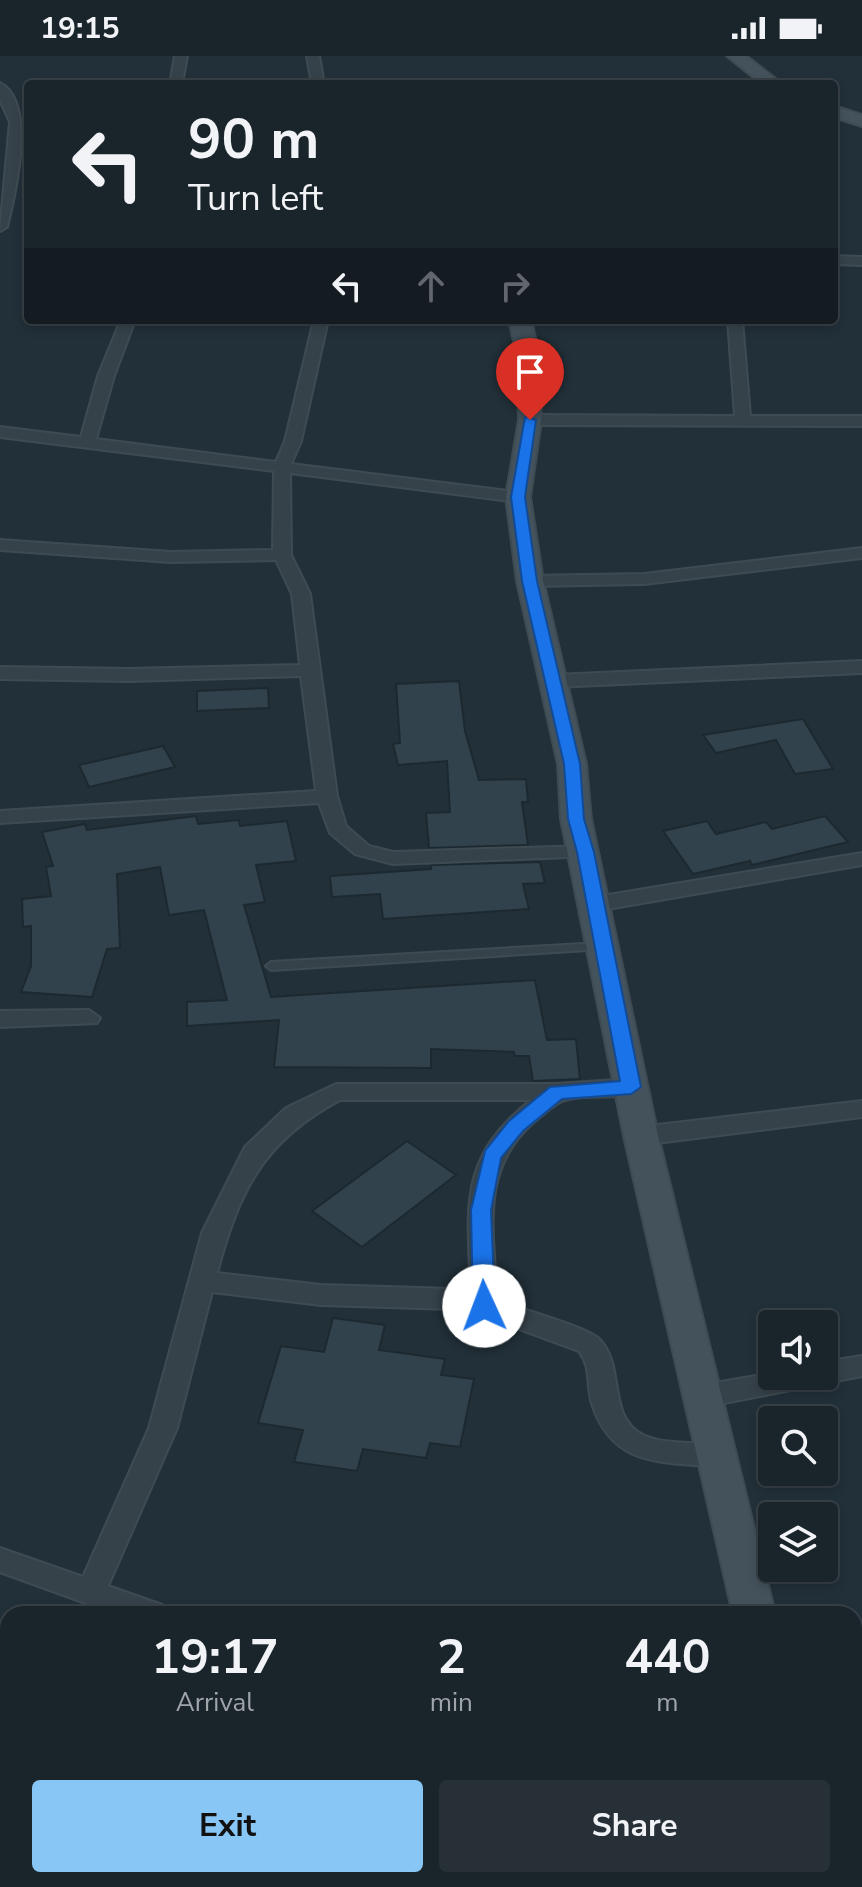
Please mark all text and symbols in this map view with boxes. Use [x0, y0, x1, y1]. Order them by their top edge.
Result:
text: 19:15 [40, 8, 119, 49]
text: 90 m [188, 101, 319, 178]
icon: left [56, 112, 160, 216]
text: Turn left [188, 174, 323, 223]
icon: left [325, 264, 369, 308]
icon: ahead [409, 264, 453, 308]
icon: right [493, 264, 537, 308]
pin [496, 338, 564, 420]
icon: arrive [508, 350, 552, 394]
position arrow [442, 1264, 526, 1348]
map controls [758, 1310, 838, 1582]
button: sound [758, 1310, 838, 1390]
button: search [758, 1406, 838, 1486]
button: layers [758, 1502, 838, 1582]
text: 19:17 [151, 1624, 278, 1690]
text: 2 [437, 1624, 466, 1690]
text: 440 [624, 1624, 711, 1690]
text: Arrival [176, 1685, 254, 1720]
text: min [430, 1685, 473, 1720]
text: m [656, 1685, 679, 1720]
button: Exit [32, 1780, 423, 1872]
button: Share [439, 1780, 830, 1872]

